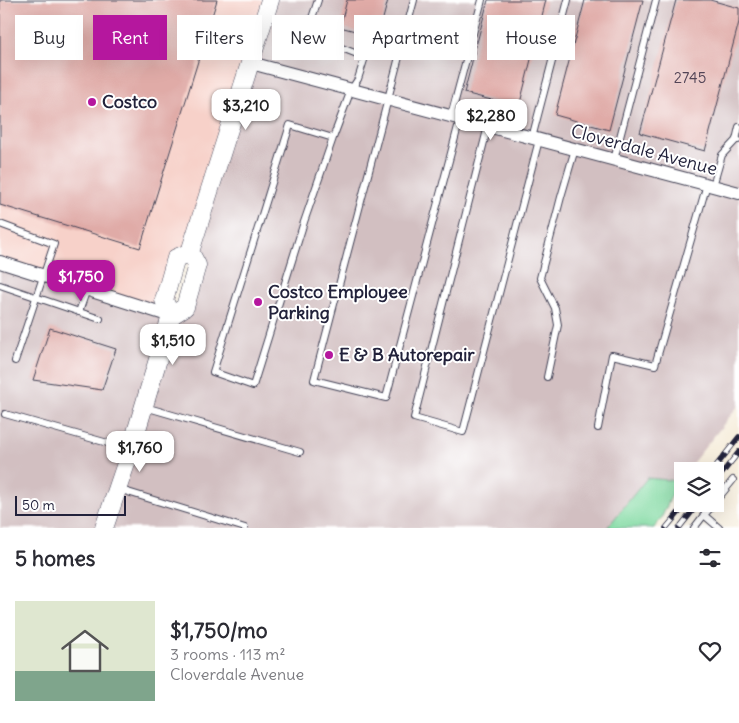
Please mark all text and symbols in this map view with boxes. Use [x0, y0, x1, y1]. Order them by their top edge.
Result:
chip: Buy [15, 15, 83, 60]
chip: Rent [93, 15, 167, 60]
chip: Filters [177, 15, 262, 60]
chip: New [272, 15, 344, 60]
chip: Apartment [354, 15, 477, 60]
chip: House [487, 15, 575, 60]
house number: 2745 [674, 68, 706, 87]
pin: $3,210 [205, 88, 287, 131]
place label: Costco [102, 90, 157, 113]
text: $3,210 [223, 95, 269, 115]
marker: Costco [86, 96, 98, 108]
pin: $2,280 [450, 98, 532, 141]
text: $2,280 [466, 105, 516, 125]
street label: Cloverdale Avenue [568, 119, 720, 180]
pin: $1,750 [40, 260, 122, 302]
text: $1,750 [58, 266, 104, 286]
place label: Costco Employee Parking [268, 280, 408, 324]
marker: Costco Employee Parking [252, 296, 264, 308]
pin: $1,510 [132, 324, 214, 366]
text: $1,510 [151, 330, 195, 350]
place label: E & B Autorepair [339, 343, 475, 366]
marker: E & B Autorepair [323, 349, 335, 361]
pin: $1,760 [99, 430, 181, 473]
text: $1,760 [117, 437, 163, 457]
map controls [674, 462, 724, 512]
button: layers [674, 462, 724, 512]
scale bar [15, 493, 126, 516]
text: 50 m [22, 496, 55, 514]
icon: filters [696, 544, 724, 572]
text: 5 homes [15, 545, 95, 572]
text: $1,750/mo [170, 617, 268, 644]
icon: home [55, 621, 115, 681]
icon: heart [696, 637, 724, 665]
text: 3 rooms · 113 m² [170, 644, 285, 664]
text: Cloverdale Avenue [170, 664, 304, 684]

